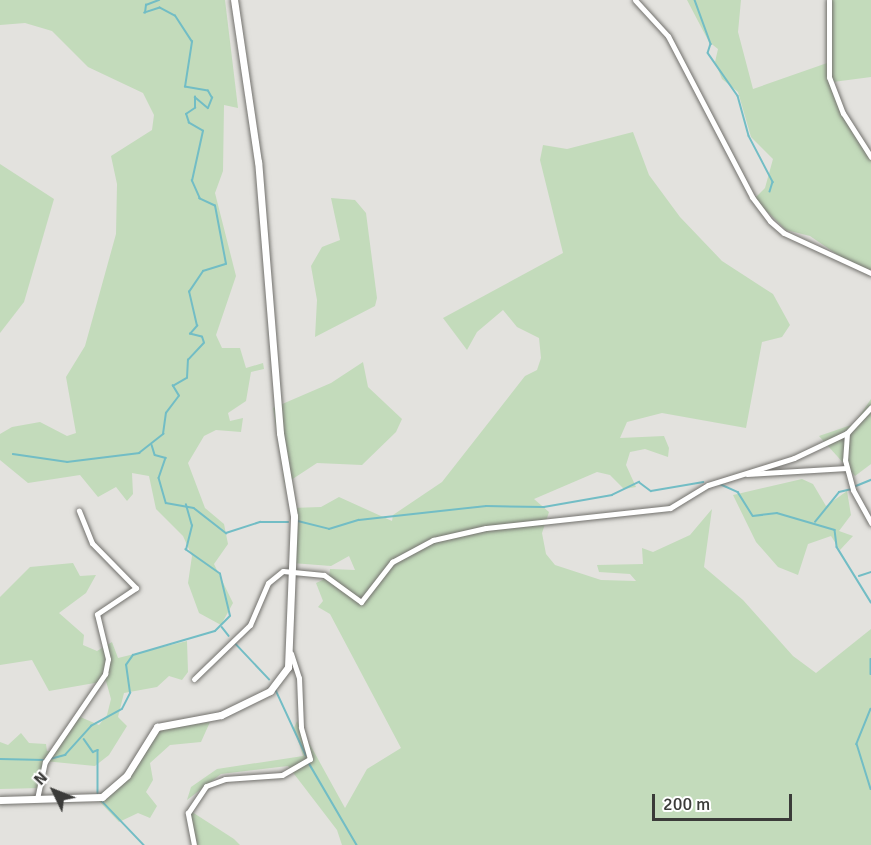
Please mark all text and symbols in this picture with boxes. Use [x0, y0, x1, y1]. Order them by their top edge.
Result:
north arrow [24, 761, 84, 821]
text: N [30, 768, 52, 790]
scale bar [655, 782, 794, 820]
text: 200 m [663, 793, 710, 815]

